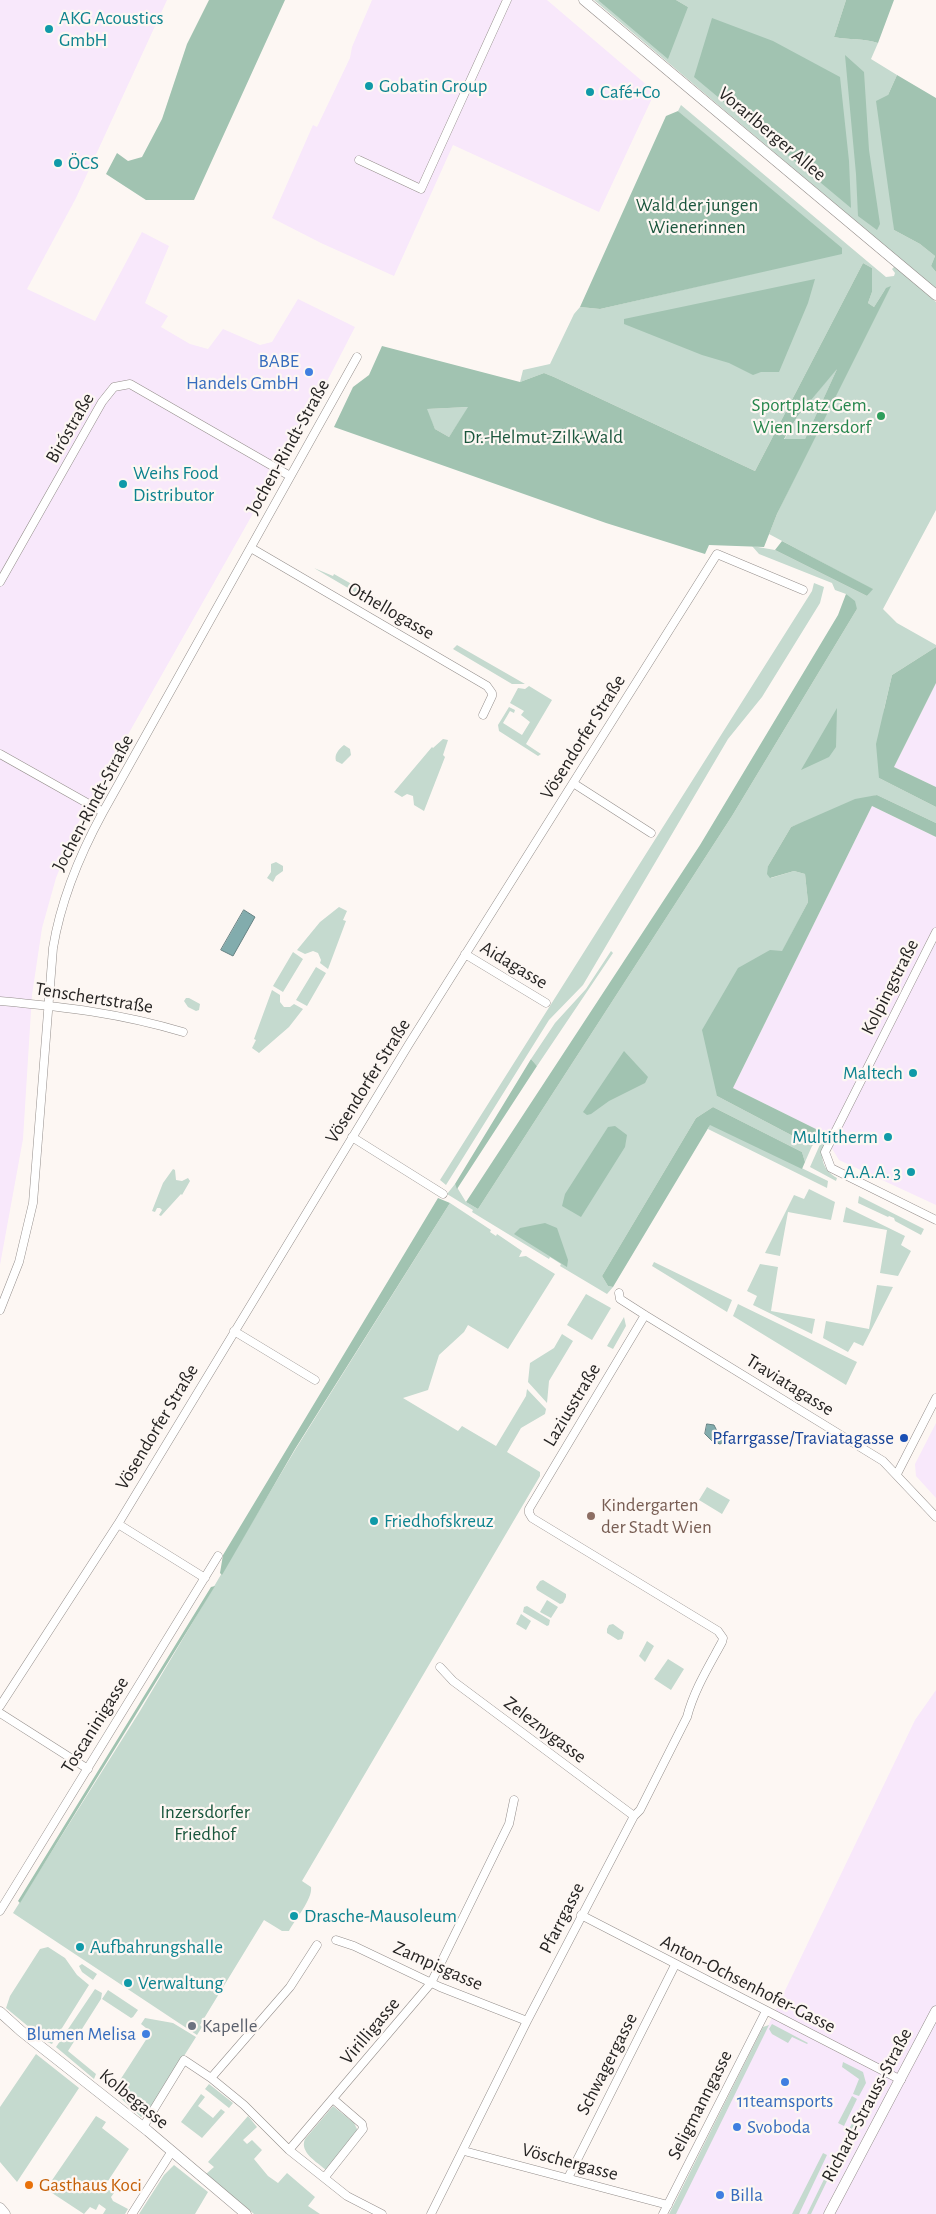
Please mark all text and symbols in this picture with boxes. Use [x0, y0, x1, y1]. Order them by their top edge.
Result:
place label: AKG Acoustics GmbH [59, 7, 163, 51]
marker: AKG Acoustics GmbH [43, 23, 55, 35]
place label: Gobatin Group [379, 75, 487, 97]
marker: Gobatin Group [363, 80, 375, 92]
place label: Café+Co [600, 81, 661, 103]
street label: Vorarlberger Allee [713, 82, 831, 186]
marker: Café+Co [584, 86, 596, 98]
place label: ÖCS [68, 152, 99, 174]
marker: ÖCS [52, 157, 64, 169]
park label: Wald der jungen Wienerinnen [636, 194, 758, 238]
place label: BABE Handels GmbH [186, 350, 299, 394]
marker: BABE Handels GmbH [303, 366, 315, 378]
street label: Jochen-Rindt-Straße [241, 375, 335, 519]
street label: Biróstraße [41, 389, 99, 467]
place label: Sportplatz Gem. Wien Inzersdorf [752, 394, 871, 438]
marker: Sportplatz Gem. Wien Inzersdorf [875, 410, 887, 422]
park label: Dr.-Helmut-Zilk-Wald [463, 426, 623, 448]
place label: Weihs Food Distributor [133, 462, 219, 506]
marker: Weihs Food Distributor [117, 478, 129, 490]
street label: Othellogasse [344, 577, 438, 645]
street label: Vösendorfer Straße [536, 671, 630, 803]
street label: Jochen-Rindt-Straße [47, 731, 139, 875]
street label: Kolpingstraße [856, 935, 924, 1039]
street label: Aidagasse [476, 936, 552, 994]
street label: Tenschertstraße [33, 977, 155, 1019]
street label: Vösendorfer Straße [321, 1015, 415, 1147]
place label: Maltech [843, 1062, 903, 1084]
marker: Maltech [907, 1067, 919, 1079]
place label: Multitherm [792, 1126, 878, 1148]
marker: Multitherm [882, 1131, 894, 1143]
place label: A.A.A. 3 [844, 1161, 901, 1183]
marker: A.A.A. 3 [905, 1166, 917, 1178]
street label: Traviatagasse [742, 1349, 838, 1421]
street label: Laziusstraße [538, 1359, 606, 1451]
street label: Vösendorfer Straße [111, 1360, 203, 1494]
place label: Pfarrgasse/Traviatagasse [712, 1427, 894, 1449]
marker: Pfarrgasse/Traviatagasse [898, 1432, 910, 1444]
place label: Kindergarten der Stadt Wien [601, 1494, 712, 1538]
place label: Friedhofskreuz [384, 1510, 494, 1532]
marker: Kindergarten der Stadt Wien [585, 1510, 597, 1522]
marker: Friedhofskreuz [368, 1515, 380, 1527]
street label: Toscaninigasse [56, 1673, 134, 1777]
street label: Zeleznygasse [499, 1692, 591, 1768]
park label: Inzersdorfer Friedhof [160, 1801, 250, 1845]
street label: Pfarrgasse [534, 1879, 590, 1957]
place label: Drasche-Mausoleum [304, 1905, 457, 1927]
marker: Drasche-Mausoleum [288, 1910, 300, 1922]
street label: Anton-Ochsenhofer-Gasse [657, 1930, 839, 2038]
place label: Aufbahrungshalle [90, 1936, 223, 1958]
street label: Zampisgasse [390, 1936, 486, 1996]
marker: Aufbahrungshalle [74, 1941, 86, 1953]
place label: Verwaltung [138, 1972, 224, 1994]
marker: Verwaltung [122, 1977, 134, 1989]
street label: Virilligasse [335, 1993, 405, 2069]
street label: Schwagergasse [572, 2009, 642, 2119]
place label: Kapelle [202, 2015, 258, 2037]
marker: Kapelle [186, 2020, 198, 2032]
place label: Blumen Melisa [26, 2023, 136, 2045]
street label: Richard-Strauss-Straße [817, 2024, 917, 2186]
marker: Blumen Melisa [140, 2028, 152, 2040]
street label: Seligmanngasse [663, 2046, 737, 2164]
street label: Kolbegasse [95, 2064, 173, 2134]
marker: 11teamsports [779, 2076, 791, 2088]
place label: 11teamsports [737, 2090, 833, 2112]
place label: Svoboda [747, 2116, 810, 2138]
marker: Svoboda [731, 2121, 743, 2133]
street label: Vöschergasse [519, 2138, 621, 2186]
place label: Gasthaus Koci [39, 2174, 142, 2196]
marker: Gasthaus Koci [23, 2179, 35, 2191]
place label: Billa [730, 2184, 763, 2206]
marker: Billa [714, 2189, 726, 2201]

